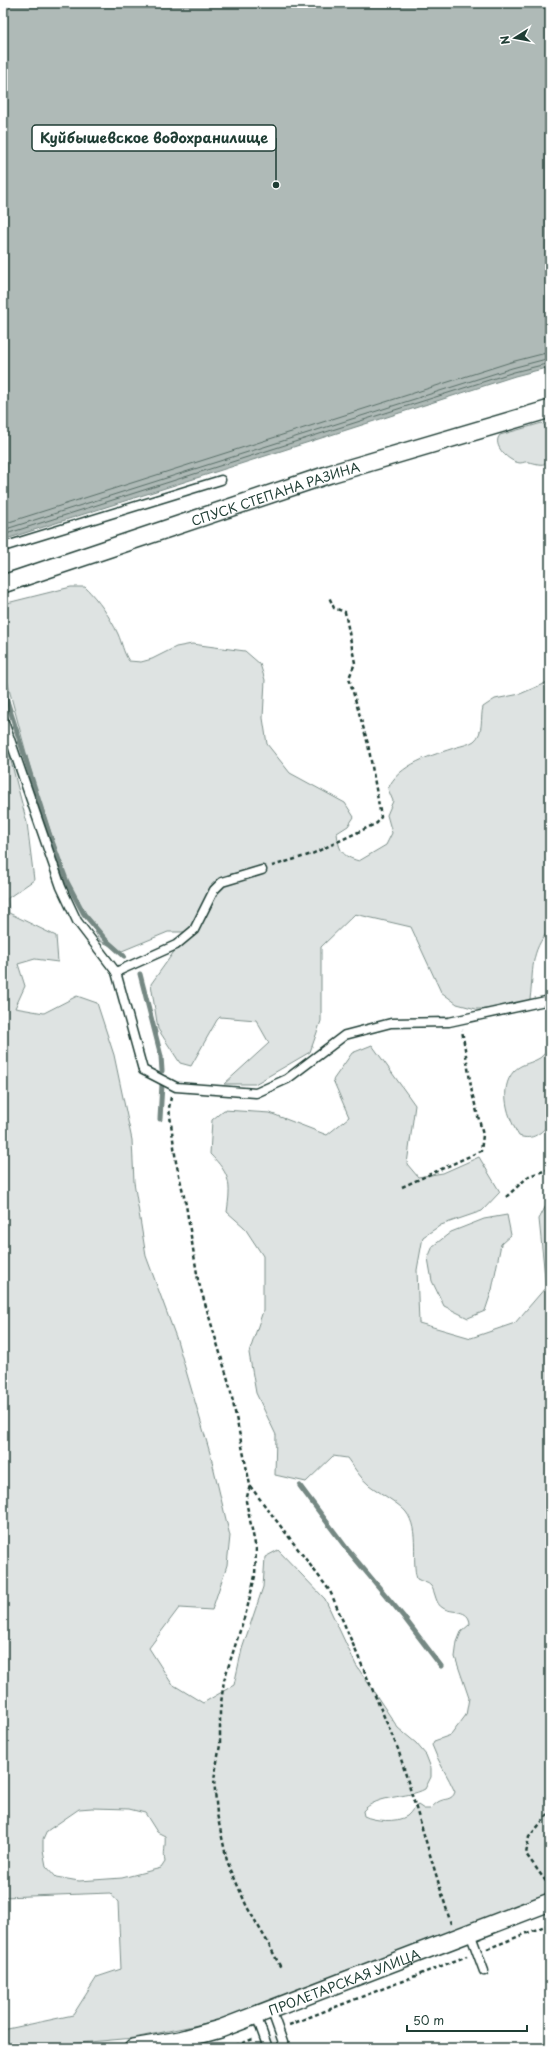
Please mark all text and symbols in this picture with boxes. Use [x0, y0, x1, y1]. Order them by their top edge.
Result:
north arrow [495, 18, 535, 58]
text: N [495, 34, 514, 46]
callout: Куйбышевское водохранилище [32, 125, 276, 151]
text: Куйбышевское водохранилище [40, 127, 268, 148]
street label: СПУСК СТЕПАНА РАЗИНА [188, 456, 362, 530]
street label: ПРОЛЕТАРСКАЯ УЛИЦА [265, 1943, 423, 2019]
scale bar [407, 2007, 527, 2033]
text: 50 m [413, 2011, 444, 2029]

